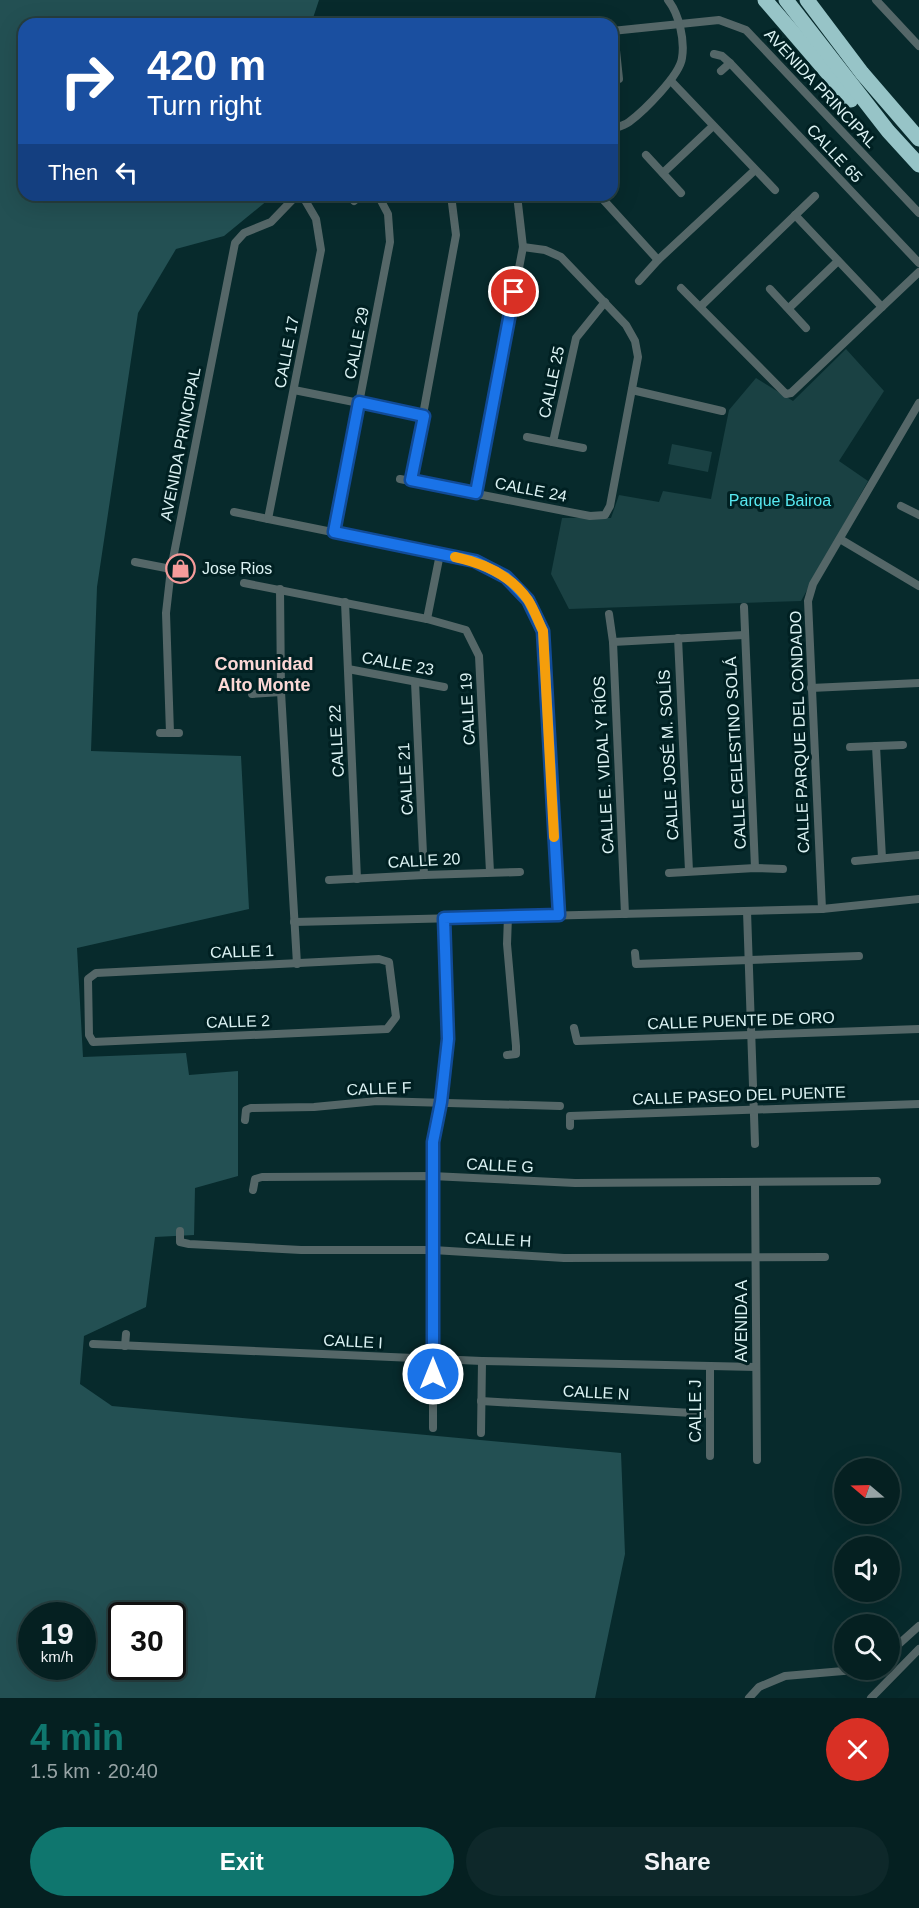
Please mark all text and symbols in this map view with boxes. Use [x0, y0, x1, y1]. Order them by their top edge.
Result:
street label: AVENIDA PRINCIPAL [761, 26, 880, 151]
icon: right [48, 42, 126, 120]
text: 420 m [147, 42, 266, 89]
text: Turn right [147, 91, 262, 121]
street label: CALLE 65 [804, 121, 866, 186]
icon: left [110, 156, 143, 189]
text: Then [48, 160, 98, 185]
pin [488, 266, 539, 317]
icon: arrive [497, 275, 530, 308]
street label: CALLE 29 [341, 306, 372, 381]
street label: CALLE 17 [271, 315, 302, 390]
street label: CALLE 25 [536, 345, 567, 420]
street label: AVENIDA PRINCIPAL [157, 366, 204, 522]
street label: CALLE 24 [493, 474, 568, 505]
park label: Parque Bairoa [729, 492, 831, 509]
shop icon: Jose Rios [165, 552, 197, 584]
place label: Jose Rios [202, 560, 272, 577]
street label: CALLE PARQUE DEL CONDADO [787, 610, 812, 854]
street label: CALLE 23 [361, 649, 435, 678]
district label: Comunidad Alto Monte [215, 654, 314, 695]
street label: CALLE CELESTINO SOLÁ [721, 656, 749, 850]
street label: CALLE JOSÉ M. SOLÍS [655, 669, 681, 841]
street label: CALLE 19 [457, 672, 478, 746]
street label: CALLE E. VIDAL Y RÍOS [589, 675, 617, 855]
street label: CALLE 22 [326, 704, 347, 778]
street label: CALLE 21 [395, 742, 416, 816]
street label: CALLE 20 [387, 850, 461, 871]
street label: CALLE 1 [210, 942, 274, 961]
street label: CALLE PUENTE DE ORO [647, 1009, 835, 1032]
street label: CALLE 2 [206, 1012, 270, 1031]
street label: CALLE F [346, 1079, 412, 1098]
street label: CALLE PASEO DEL PUENTE [632, 1083, 846, 1108]
street label: CALLE G [466, 1155, 534, 1176]
street label: CALLE H [464, 1229, 532, 1250]
street label: AVENIDA A [733, 1279, 750, 1362]
street label: CALLE I [323, 1331, 383, 1352]
position arrow [401, 1342, 465, 1406]
street label: CALLE J [687, 1379, 704, 1443]
street label: CALLE N [562, 1382, 630, 1403]
north arrow [834, 1458, 900, 1524]
map controls [834, 1458, 900, 1680]
button: sound [834, 1536, 900, 1602]
speed limit sign: 30 [108, 1602, 186, 1680]
button: search [834, 1614, 900, 1680]
text: 19 [40, 1617, 74, 1650]
text: km/h [41, 1648, 73, 1665]
text: 4 min [30, 1717, 124, 1758]
button: close [826, 1718, 889, 1781]
text: 1.5 km · 20:40 [30, 1760, 158, 1782]
button: Exit [30, 1827, 454, 1896]
button: Share [466, 1827, 889, 1896]

